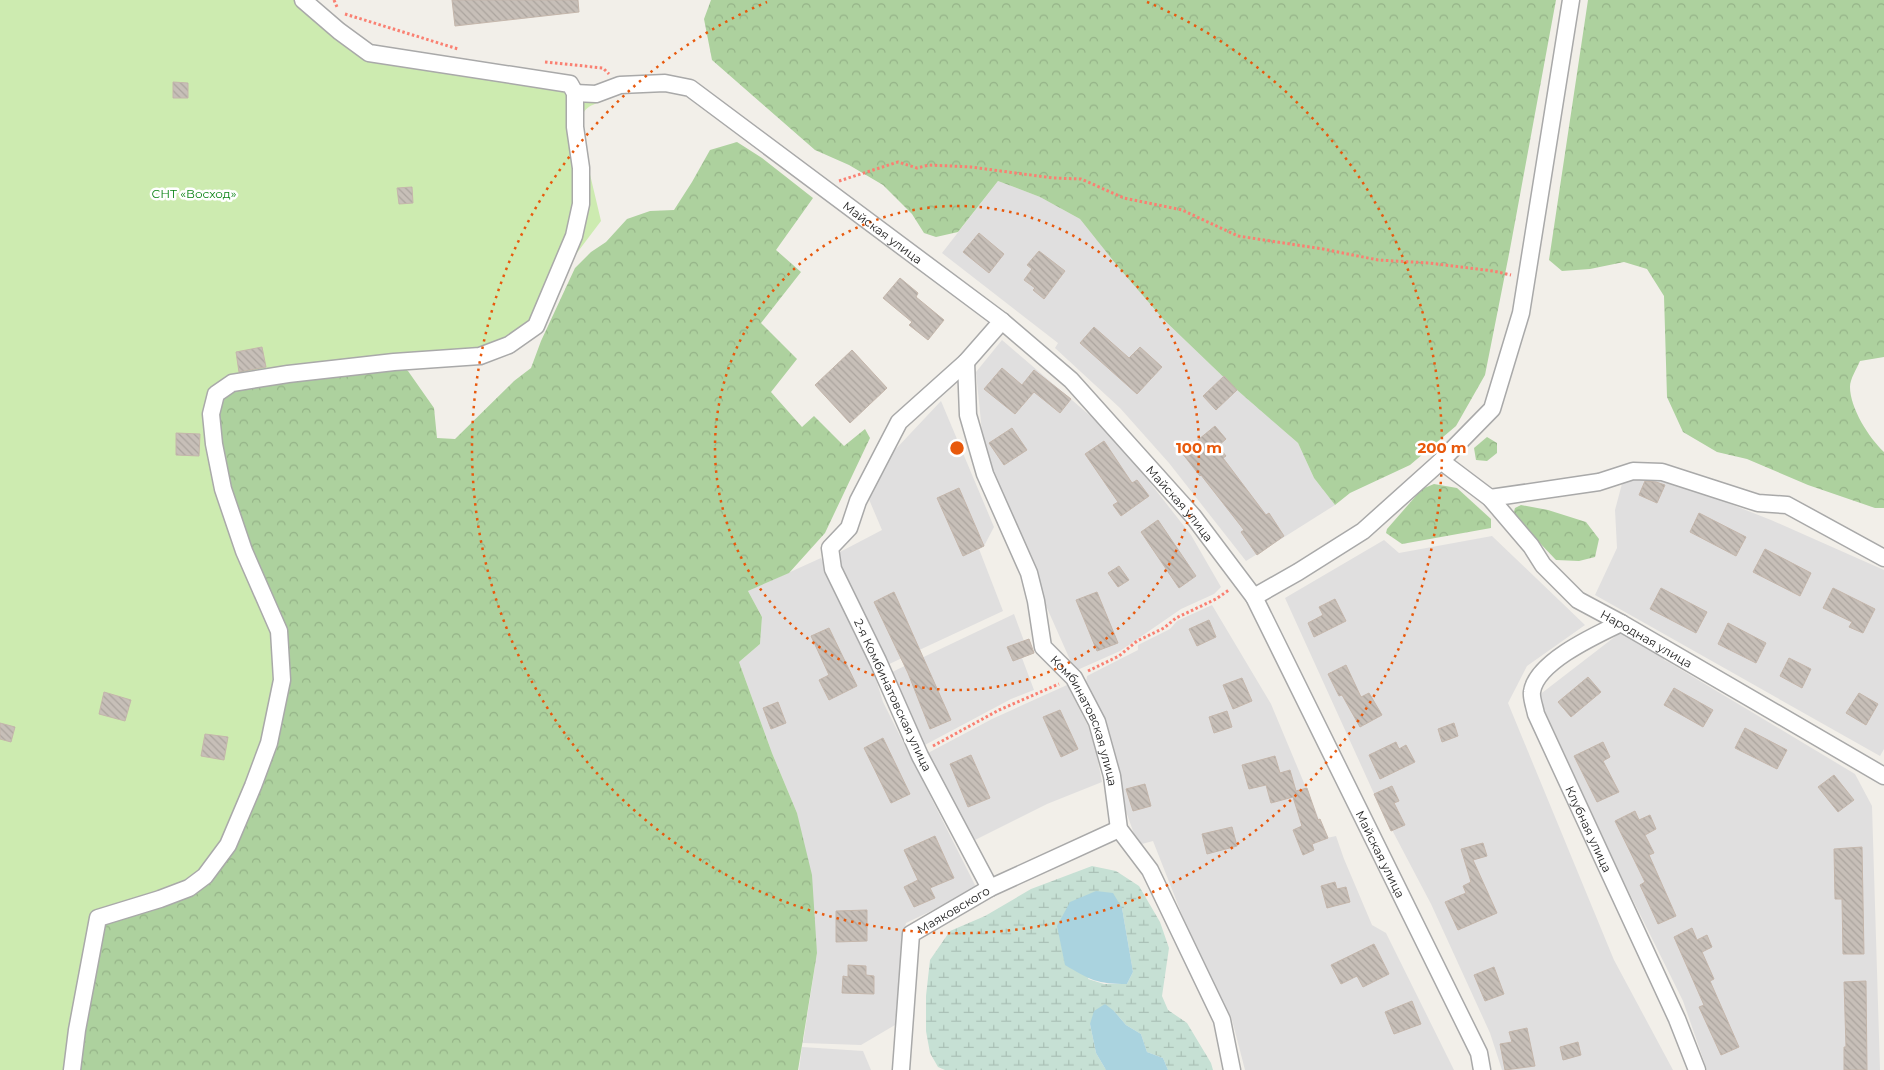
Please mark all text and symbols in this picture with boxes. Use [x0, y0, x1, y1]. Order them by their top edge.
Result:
park label: СНТ «Восход» [152, 186, 237, 201]
street label: Майская улица [840, 198, 926, 267]
text: 100 m [1176, 438, 1222, 457]
text: 200 m [1417, 438, 1467, 457]
centre of rings [948, 439, 966, 457]
street label: Майская улица [1143, 462, 1217, 544]
street label: Народная улица [1598, 606, 1695, 670]
street label: 2-я Комбинатовская улица [851, 616, 935, 774]
street label: Комбинатовская улица [1048, 652, 1121, 787]
street label: Клубная улица [1563, 783, 1616, 874]
street label: Майская улица [1353, 808, 1409, 900]
street label: Маяковского [914, 882, 992, 937]

